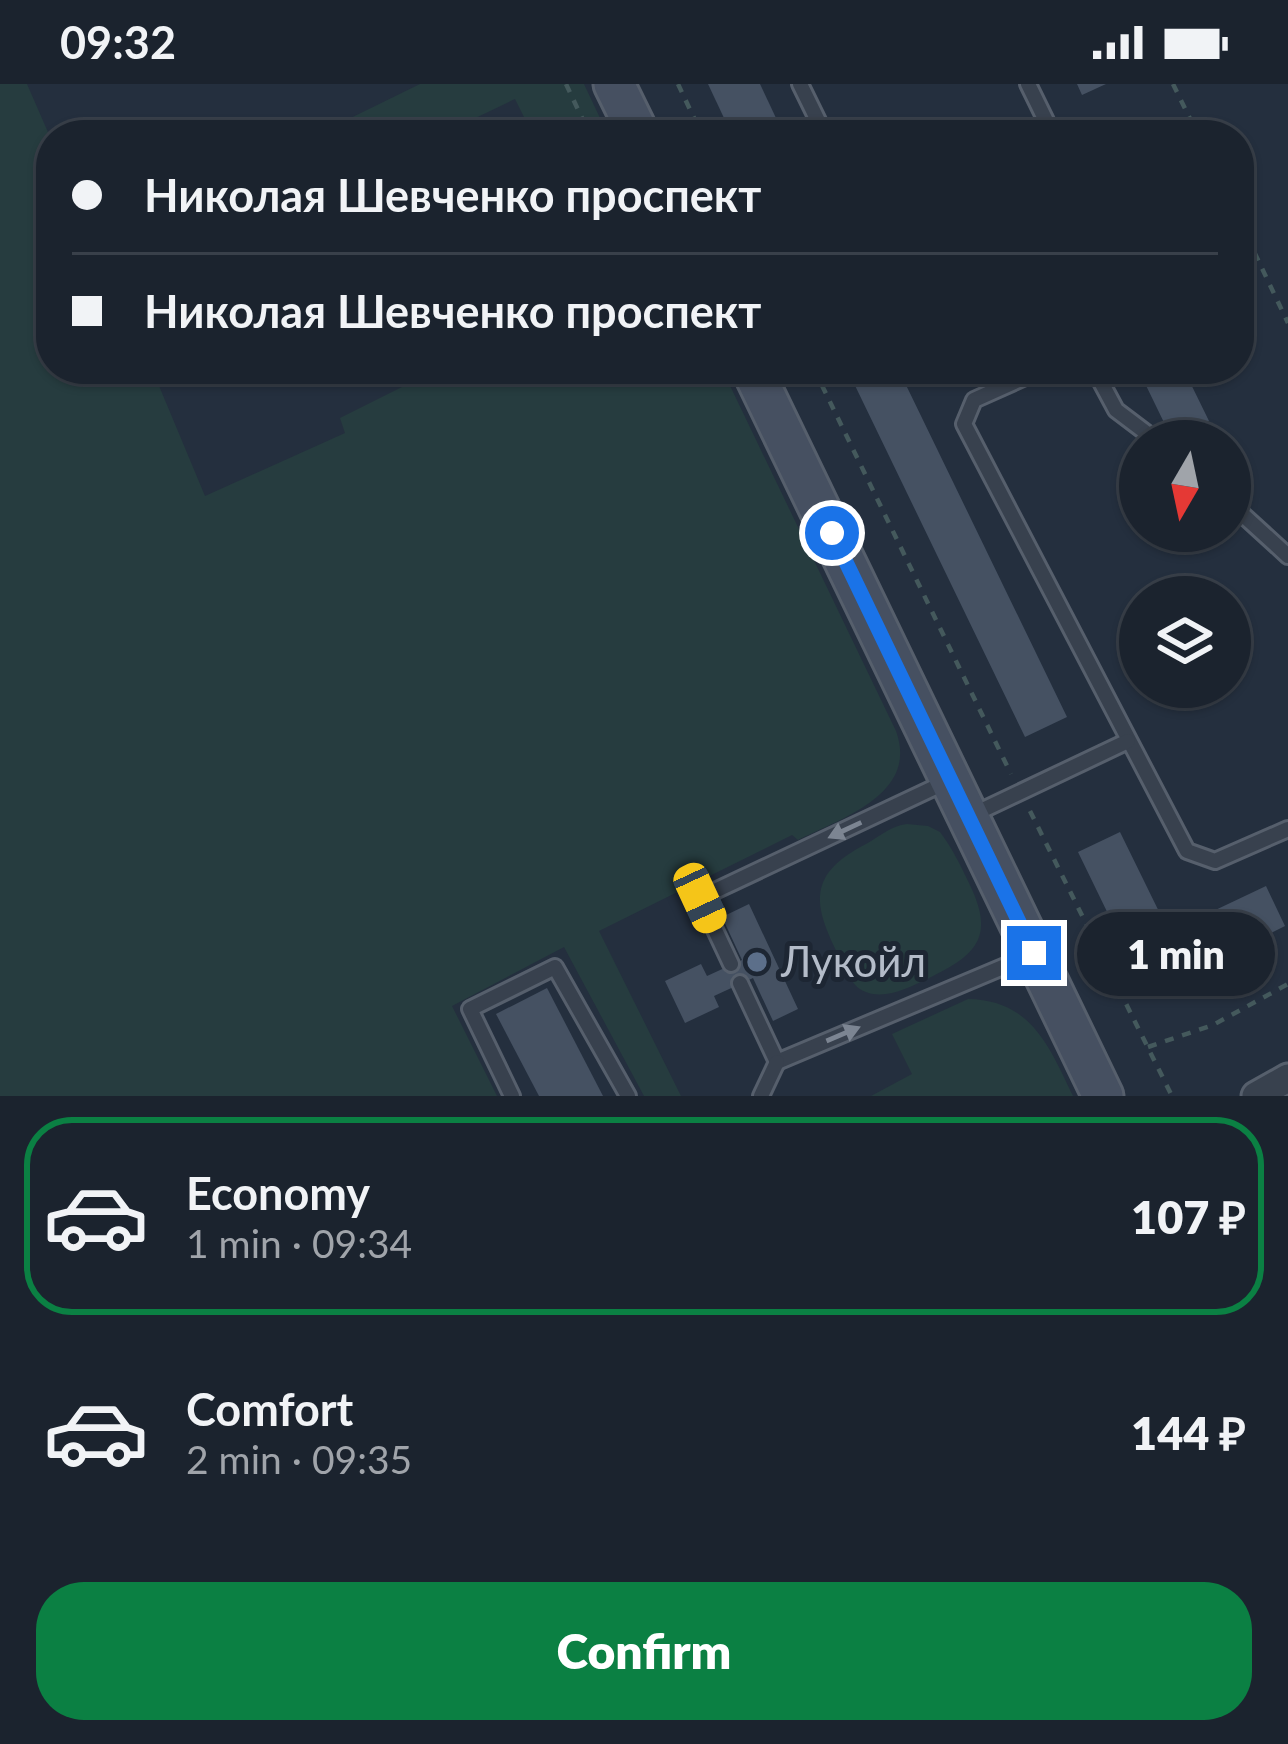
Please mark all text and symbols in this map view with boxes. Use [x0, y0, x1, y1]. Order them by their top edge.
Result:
text: 09:32 [60, 15, 176, 69]
text: Николая Шевченко проспект [144, 168, 761, 222]
text: Николая Шевченко проспект [144, 284, 761, 338]
north arrow [1119, 420, 1251, 552]
map controls [1119, 420, 1251, 708]
route start [805, 506, 859, 560]
button: layers [1119, 576, 1251, 708]
one-way arrow [827, 820, 862, 840]
car [668, 858, 732, 938]
callout: 1 min [1076, 911, 1274, 995]
route end [1007, 926, 1061, 980]
text: 1 min [1127, 931, 1225, 977]
place label: Лукойл [780, 936, 926, 986]
marker: Лукойл [744, 949, 770, 975]
one-way arrow [826, 1024, 861, 1044]
icon: car [42, 1162, 150, 1270]
text: Economy [186, 1166, 370, 1220]
text: 107 ₽ [1131, 1190, 1246, 1244]
text: 1 min · 09:34 [186, 1220, 412, 1266]
icon: car [42, 1378, 150, 1486]
text: Comfort [186, 1382, 353, 1436]
text: 144 ₽ [1131, 1406, 1246, 1460]
text: 2 min · 09:35 [186, 1436, 412, 1482]
button: Confirm [36, 1582, 1252, 1720]

